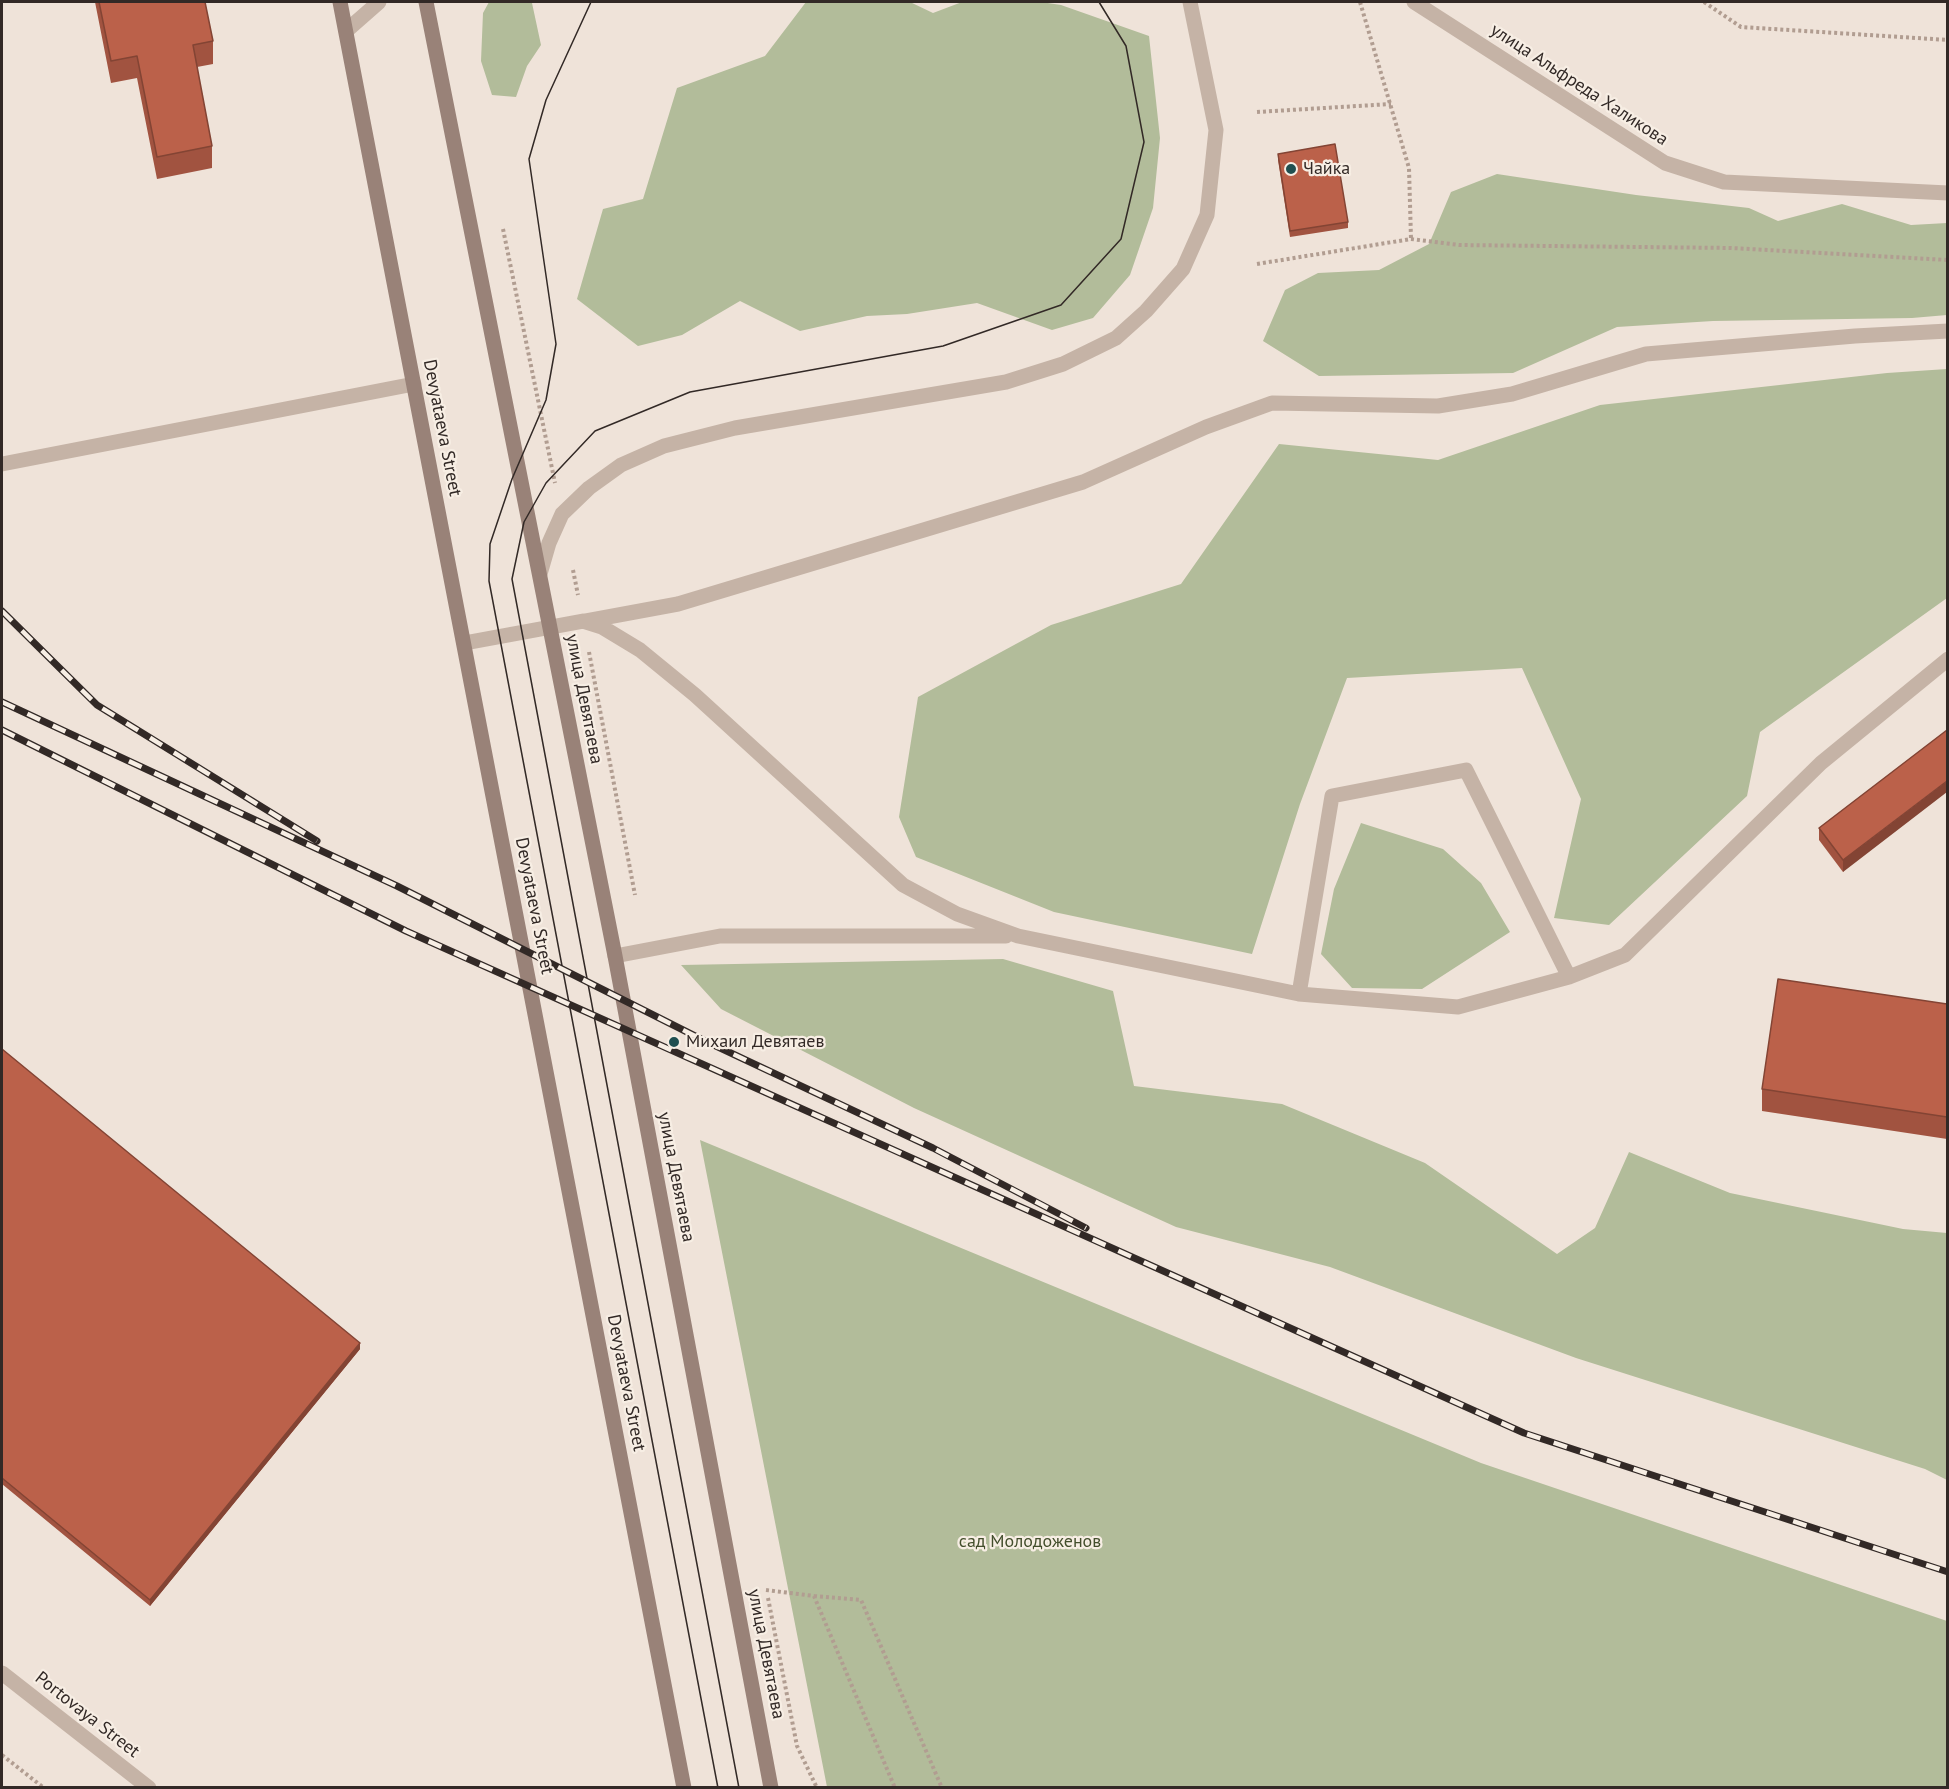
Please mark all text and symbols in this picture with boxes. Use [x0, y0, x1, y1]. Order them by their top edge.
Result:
street label: улица Альфреда Халикова [1486, 19, 1672, 151]
place label: Чайка [1303, 158, 1350, 180]
marker: Чайка [1284, 162, 1298, 176]
street label: Devyataeva Street [418, 358, 466, 498]
street label: улица Девятаева [561, 632, 607, 766]
street label: Devyataeva Street [510, 836, 558, 976]
place label: Михаил Девятаев [686, 1031, 824, 1053]
marker: Михаил Девятаев [667, 1035, 681, 1049]
street label: улица Девятаева [653, 1110, 699, 1244]
street label: Devyataeva Street [602, 1313, 650, 1453]
park label: сад Молодоженов [959, 1531, 1101, 1553]
street label: улица Девятаева [743, 1587, 789, 1721]
street label: Portovaya Street [30, 1667, 144, 1763]

